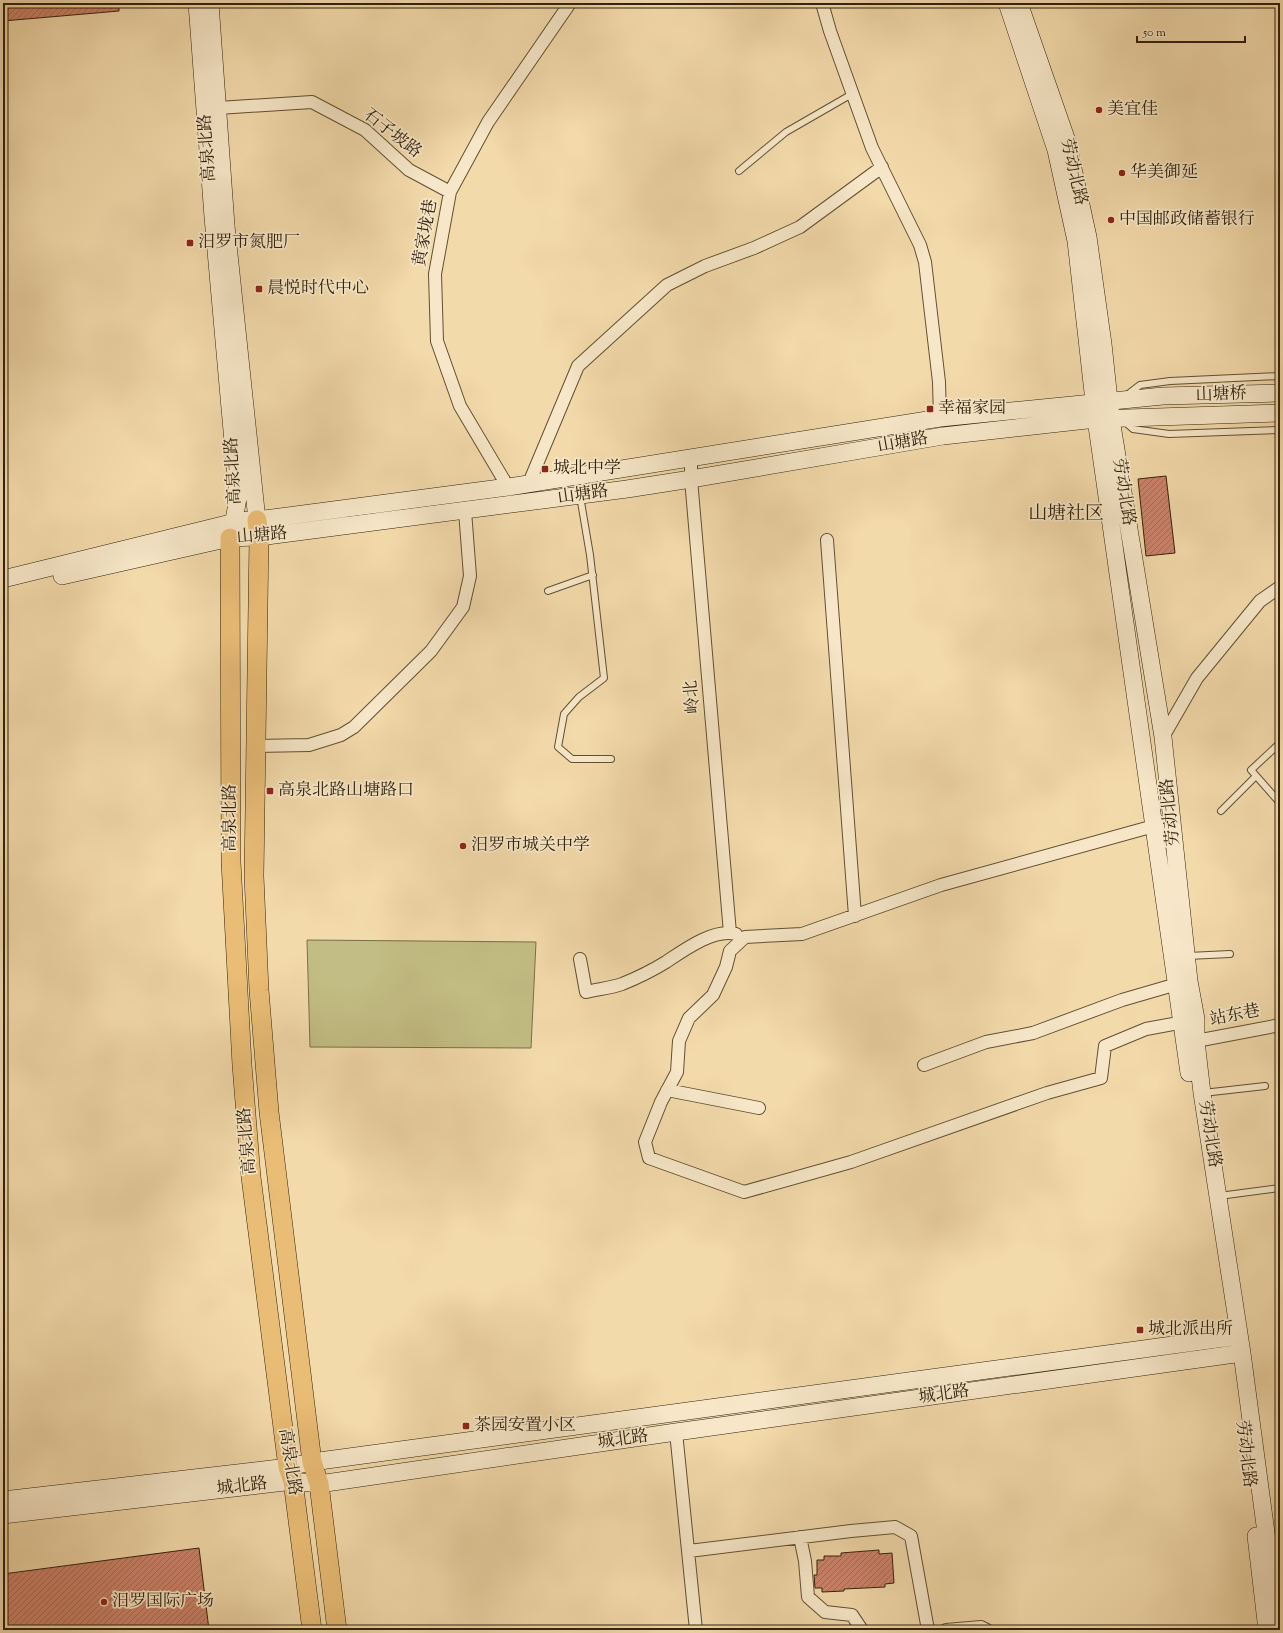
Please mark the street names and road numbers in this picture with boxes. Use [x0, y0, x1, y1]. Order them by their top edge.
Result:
street label: 石子坡路 [358, 104, 426, 164]
street label: 高泉北路 [194, 113, 222, 183]
street label: 劳动北路 [1054, 136, 1092, 208]
street label: 黄家垅巷 [408, 197, 444, 269]
street label: 山塘桥 [1195, 382, 1247, 408]
street label: 山塘路 [876, 427, 930, 459]
street label: 高泉北路 [220, 436, 248, 506]
street label: 劳动北路 [1106, 457, 1140, 527]
street label: 山塘路 [556, 480, 610, 510]
street label: 山塘路 [236, 522, 288, 550]
street label: 岭北 [680, 679, 706, 715]
street label: 劳动北路 [1156, 777, 1186, 847]
street label: 高泉北路 [219, 784, 243, 852]
street label: 站东巷 [1208, 999, 1262, 1033]
street label: 劳动北路 [1192, 1099, 1226, 1169]
street label: 高泉北路 [233, 1106, 263, 1176]
street label: 城北路 [917, 1380, 971, 1410]
street label: 劳动北路 [1229, 1419, 1261, 1489]
street label: 城北路 [596, 1425, 650, 1455]
street label: 高泉北路 [272, 1427, 306, 1497]
street label: 城北路 [215, 1472, 269, 1502]

